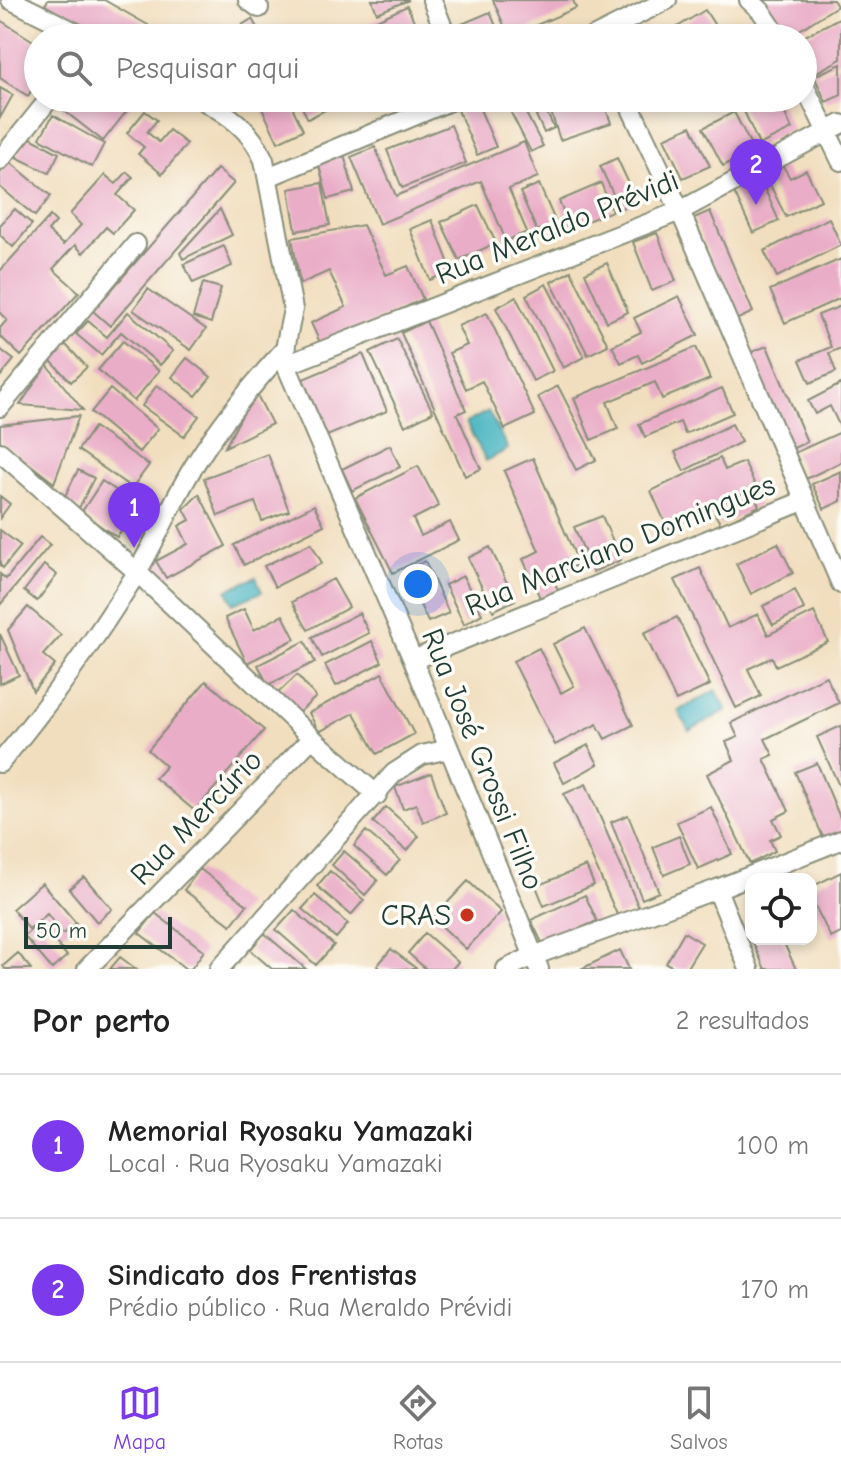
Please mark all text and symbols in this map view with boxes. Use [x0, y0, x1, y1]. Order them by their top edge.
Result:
search box [24, 24, 817, 112]
icon: search [52, 46, 96, 90]
text: Pesquisar aqui [116, 51, 299, 86]
pin: 2 [730, 139, 782, 205]
street label: Rua Meraldo Prévidi [431, 163, 684, 292]
street label: Rua Marciano Domingues [460, 467, 780, 624]
pin: 1 [108, 482, 160, 548]
your location [398, 564, 438, 604]
street label: Rua José Grossi Filho [414, 624, 551, 895]
street label: Rua Mercúrio [123, 743, 269, 892]
map controls [745, 873, 817, 945]
button: locate [745, 873, 817, 945]
place label: CRAS [381, 898, 451, 933]
marker: CRAS [458, 906, 476, 924]
scale bar [24, 913, 172, 949]
text: 50 m [36, 918, 87, 944]
text: Por perto [32, 1001, 170, 1041]
text: 2 resultados [676, 1006, 809, 1036]
text: Memorial Ryosaku Yamazaki [108, 1114, 473, 1149]
text: 1 [53, 1131, 63, 1161]
text: 100 m [737, 1131, 809, 1161]
text: Local · Rua Ryosaku Yamazaki [108, 1149, 443, 1179]
text: Sindicato dos Frentistas [108, 1258, 417, 1293]
text: 2 [52, 1275, 64, 1305]
text: 170 m [740, 1275, 809, 1305]
text: Prédio público · Rua Meraldo Prévidi [108, 1293, 513, 1323]
tab: Mapa [113, 1381, 166, 1455]
tab: Rotas [393, 1381, 443, 1455]
tab: Salvos [670, 1381, 728, 1455]

